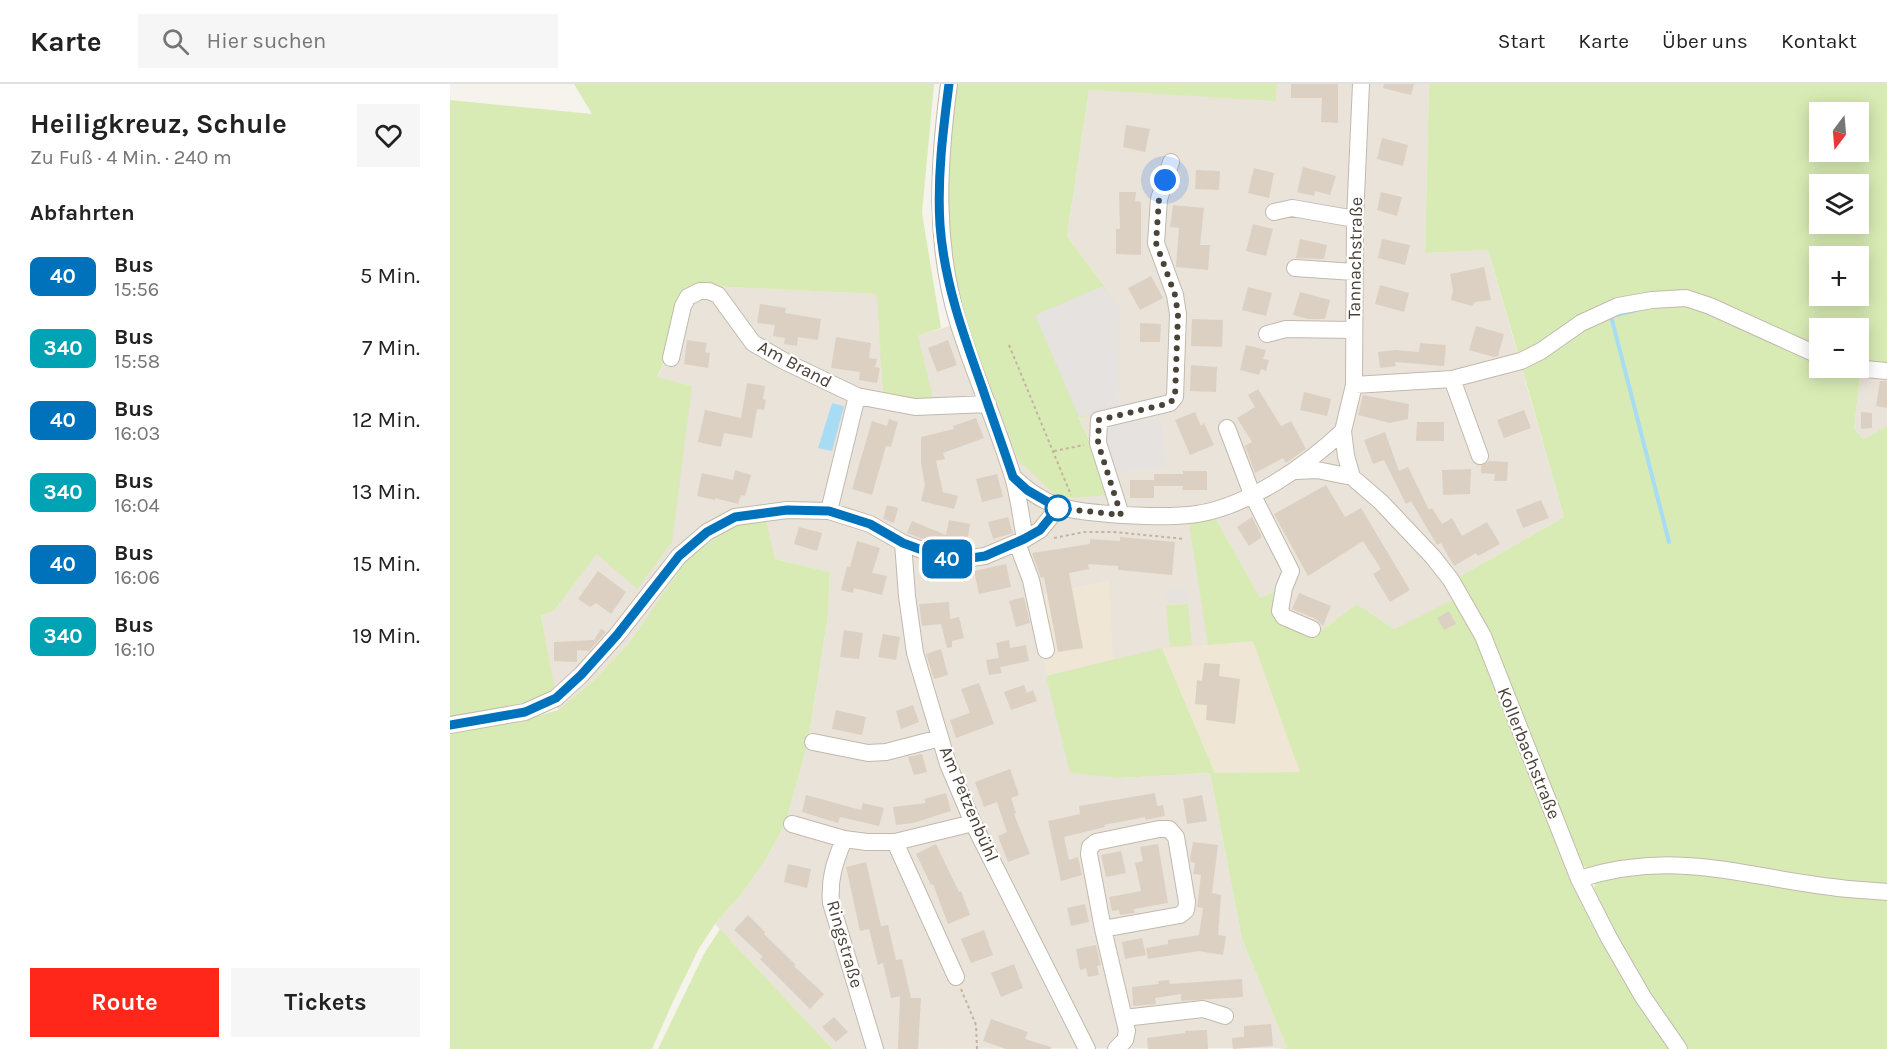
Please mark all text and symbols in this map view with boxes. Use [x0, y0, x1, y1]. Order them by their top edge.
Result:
search box [138, 14, 558, 68]
text: Karte [30, 25, 102, 58]
icon: search [159, 25, 192, 58]
text: Hier suchen [207, 28, 326, 54]
text: Start [1498, 29, 1545, 53]
text: Karte [1578, 29, 1629, 53]
text: Über uns [1662, 29, 1748, 53]
text: Kontakt [1781, 29, 1857, 53]
north arrow [1809, 102, 1869, 162]
map controls [1809, 102, 1869, 378]
button: heart [357, 104, 420, 167]
text: Heiligkreuz, Schule [30, 107, 287, 140]
text: Zu Fuß · 4 Min. · 240 m [30, 146, 232, 169]
your location [1150, 165, 1180, 195]
button: layers [1809, 174, 1869, 234]
street label: Tannachstraße [1343, 197, 1367, 319]
text: Abfahrten [30, 200, 135, 226]
button: + [1809, 246, 1869, 306]
text: Bus [114, 252, 154, 278]
text: 5 Min. [360, 263, 420, 289]
text: 40 [50, 264, 76, 288]
text: 15:56 [114, 278, 159, 301]
button: − [1809, 318, 1869, 378]
text: Bus [114, 324, 154, 350]
text: 7 Min. [362, 335, 420, 361]
street label: Am Brand [754, 335, 836, 393]
text: 340 [44, 336, 82, 360]
text: 15:58 [114, 350, 160, 373]
text: Bus [114, 396, 154, 422]
text: 12 Min. [352, 407, 420, 433]
text: 40 [50, 408, 76, 432]
text: 16:03 [114, 422, 160, 445]
text: Bus [114, 468, 154, 494]
text: 13 Min. [352, 479, 420, 505]
text: 340 [44, 480, 82, 504]
text: 16:04 [114, 494, 160, 517]
unlabelled marker [1045, 495, 1071, 521]
text: Bus [114, 540, 154, 566]
line badge: 40 [920, 540, 974, 578]
text: 40 [934, 547, 960, 571]
text: 15 Min. [353, 551, 420, 577]
text: 40 [50, 552, 76, 576]
text: 16:06 [114, 566, 160, 589]
text: Bus [114, 612, 154, 638]
text: 19 Min. [352, 623, 420, 649]
text: 340 [44, 624, 82, 648]
text: 16:10 [114, 638, 155, 661]
street label: Kollerbachstraße [1493, 684, 1565, 822]
street label: Am Petzenbühl [935, 743, 1003, 865]
street label: Ringstraße [822, 898, 868, 990]
button: Route [30, 968, 219, 1037]
button: Tickets [231, 968, 420, 1037]

